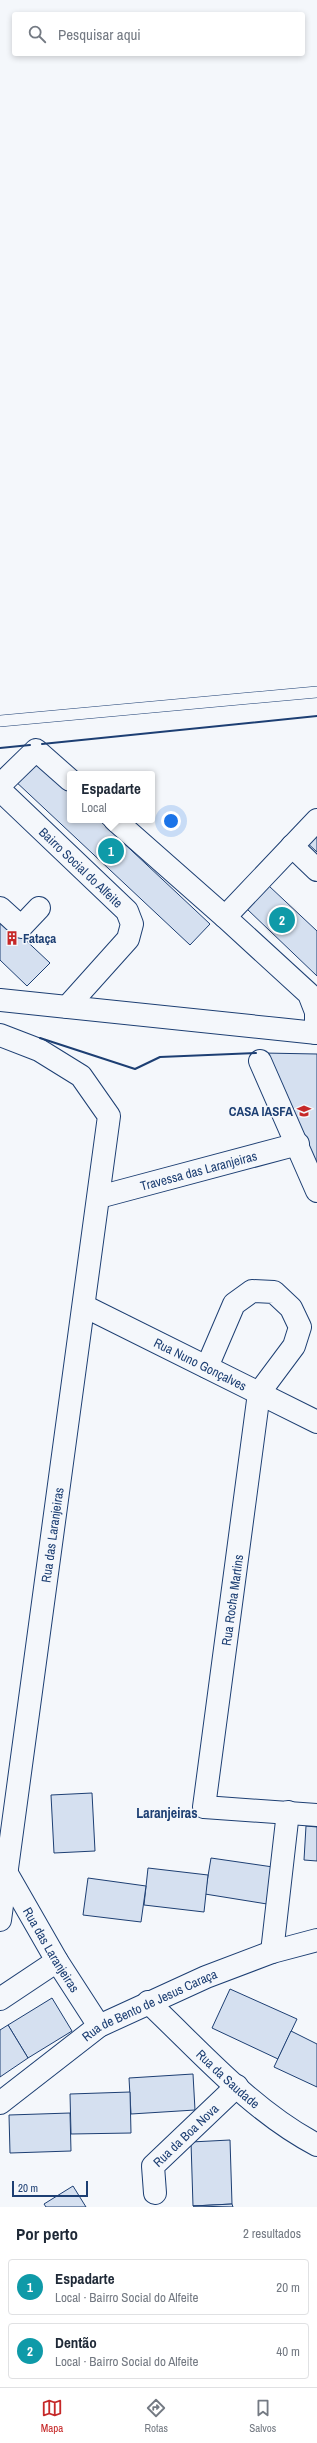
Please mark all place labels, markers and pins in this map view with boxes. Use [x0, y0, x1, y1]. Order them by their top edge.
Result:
pin: 1 [98, 836, 124, 866]
pin: 2 [269, 905, 295, 935]
building icon: Fataça [4, 930, 20, 946]
place label: Fataça [23, 930, 56, 947]
place label: CASA IASFA [229, 1103, 293, 1120]
school or university icon: CASA IASFA [296, 1103, 312, 1119]

